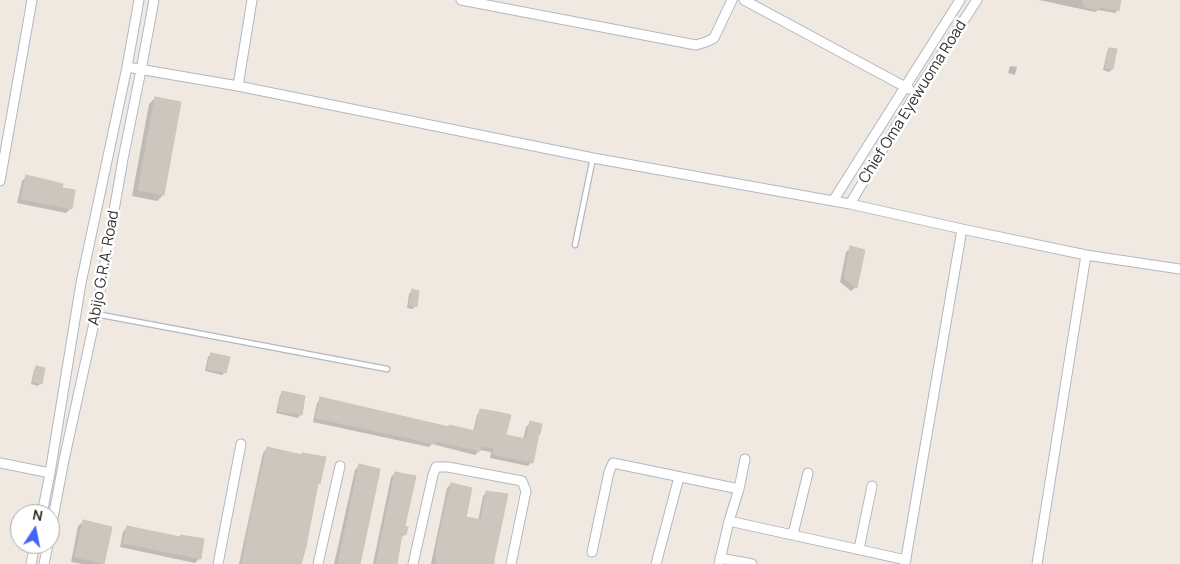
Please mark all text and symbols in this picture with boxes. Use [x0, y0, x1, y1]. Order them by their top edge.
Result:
street label: Chief Oma Eyewuoma Road [855, 17, 971, 187]
street label: Abijo G.R.A. Road [85, 209, 123, 327]
north arrow [10, 504, 60, 554]
text: N [31, 504, 45, 525]

